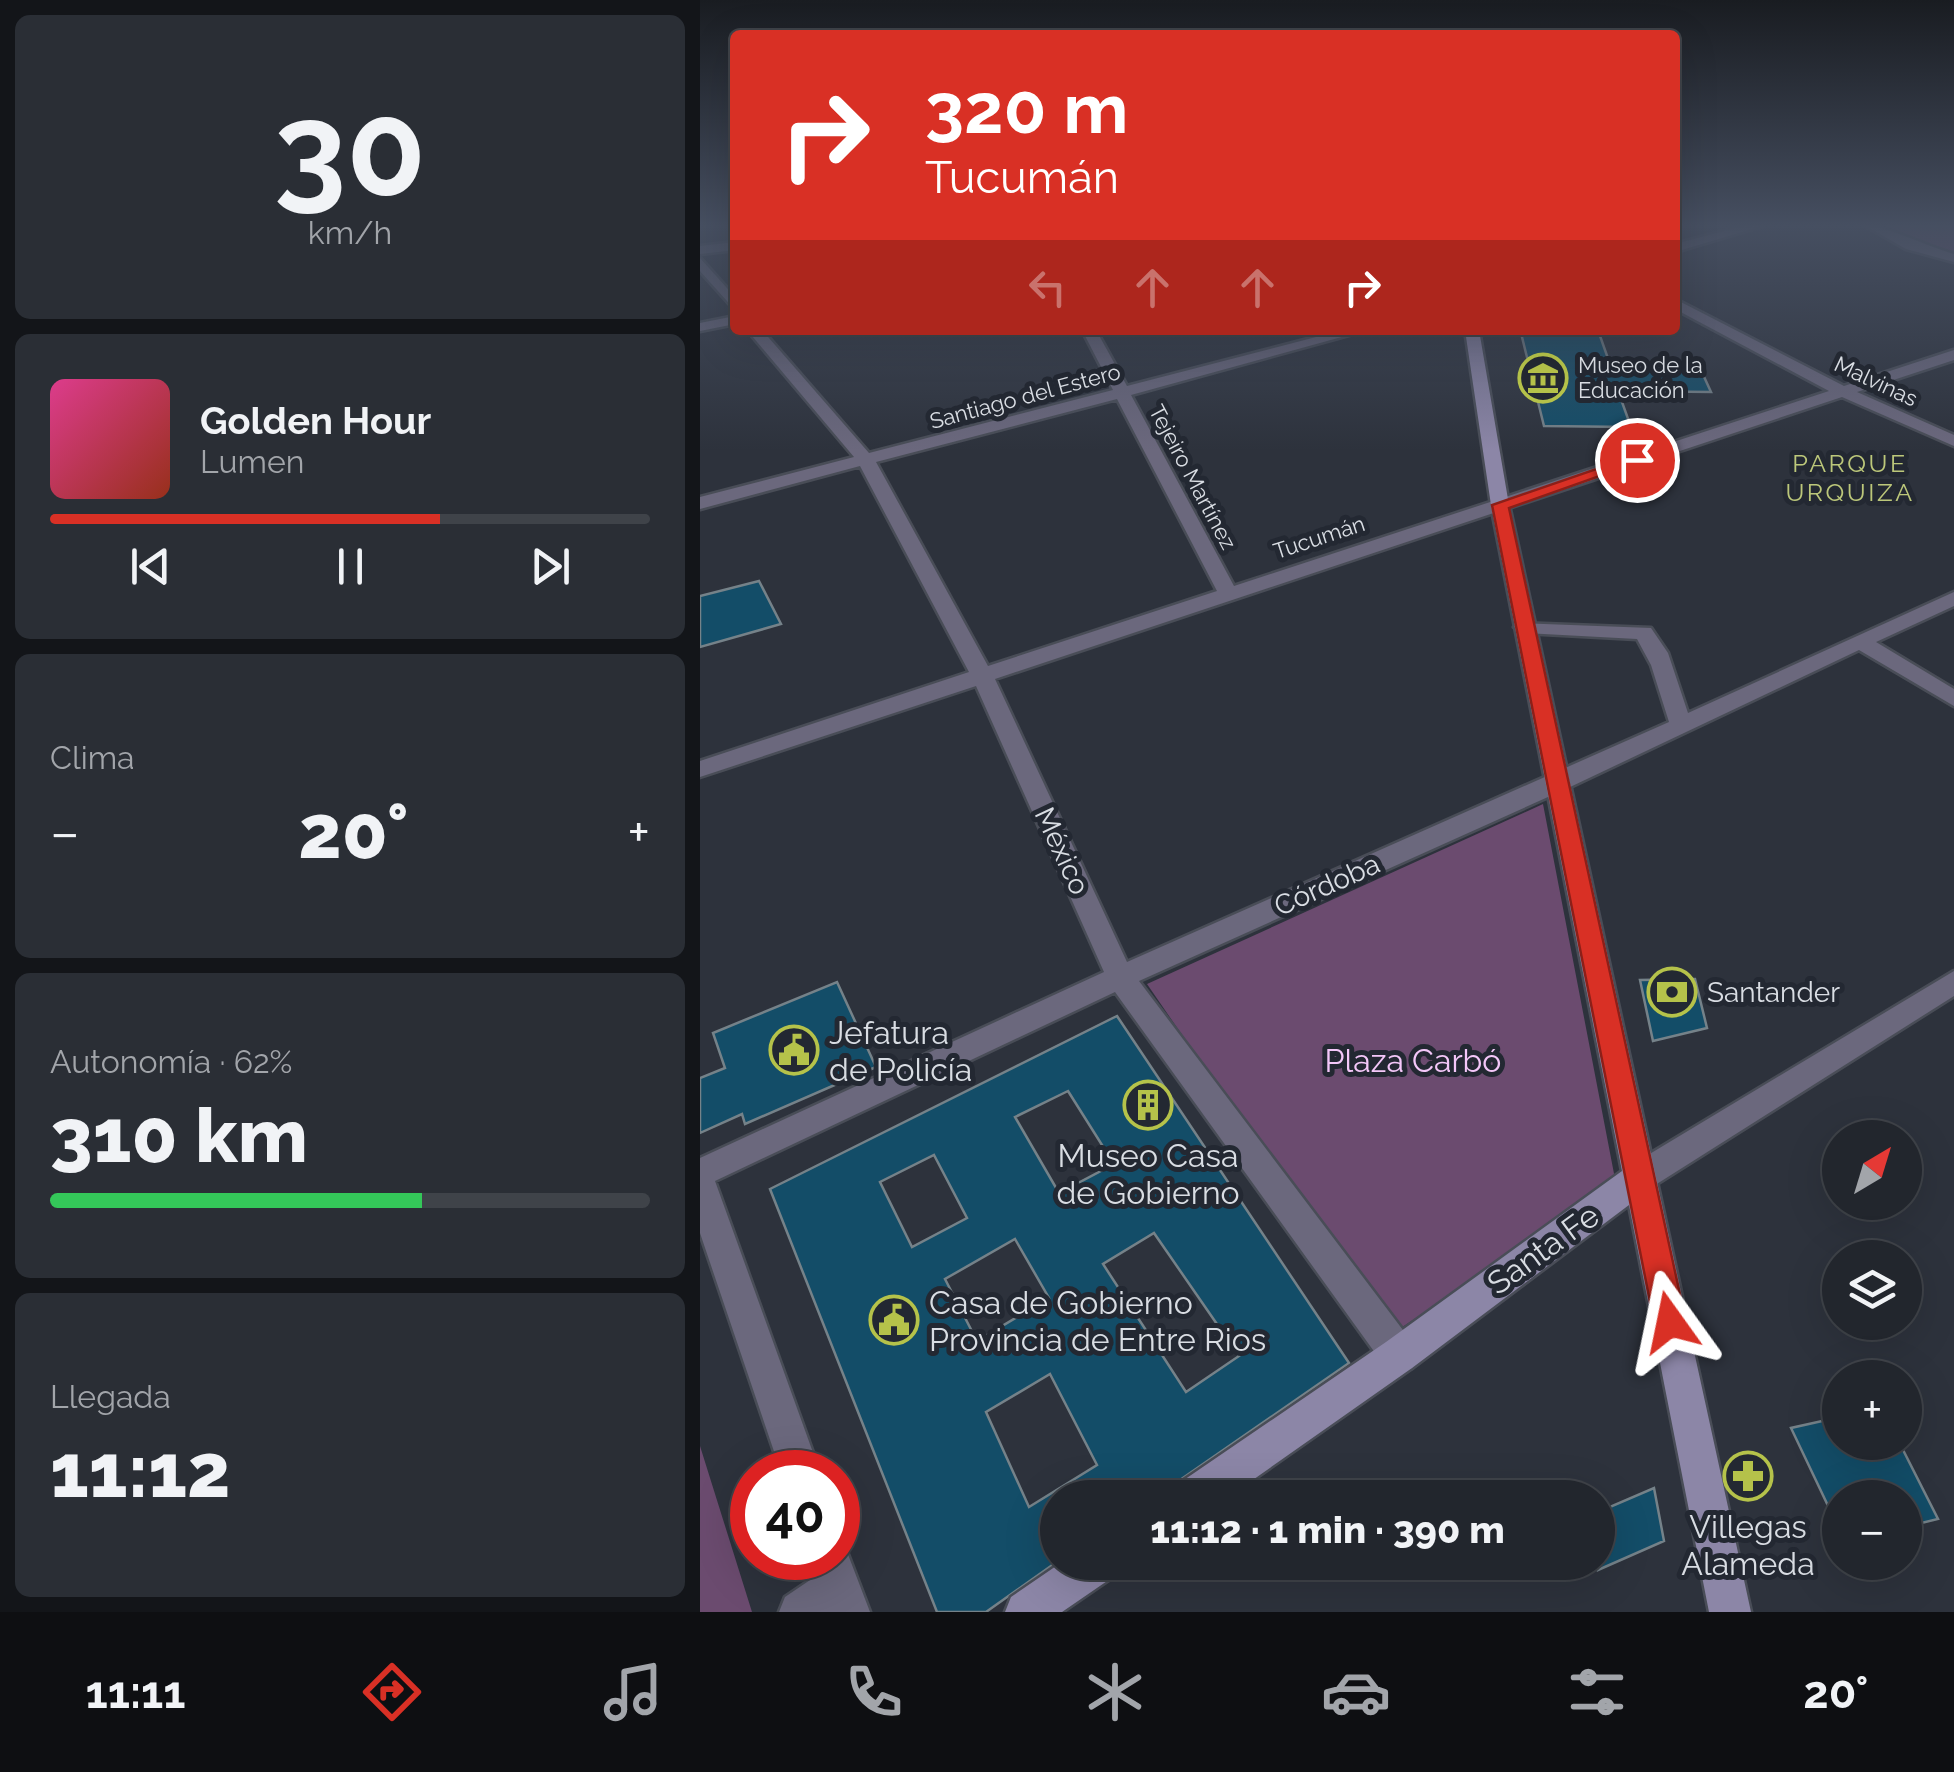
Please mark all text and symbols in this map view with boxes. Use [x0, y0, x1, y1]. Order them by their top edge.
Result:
text: 320 m [925, 67, 1129, 149]
icon: right [760, 70, 890, 200]
text: 30 [274, 73, 426, 225]
text: Tucumán [925, 151, 1119, 204]
text: km/h [308, 214, 392, 251]
icon: left [1020, 260, 1075, 315]
icon: ahead [1125, 260, 1180, 315]
icon: ahead [1230, 260, 1285, 315]
icon: right [1335, 260, 1390, 315]
street label: Malvinas [1830, 350, 1922, 412]
museum icon: Museo de la Educación [1517, 352, 1569, 404]
place label: Museo de la Educación [1578, 352, 1703, 403]
street label: Santiago del Estero [927, 358, 1123, 434]
text: Golden Hour [200, 398, 431, 443]
street label: Tejeiro Martínez [1144, 400, 1242, 554]
pin [1595, 418, 1680, 503]
icon: arrive [1610, 433, 1665, 488]
text: Lumen [200, 443, 304, 480]
district label: PARQUE URQUIZA [1785, 448, 1915, 507]
street label: Tucumán [1270, 510, 1368, 564]
icon: previous [123, 539, 178, 594]
icon: pause [323, 539, 378, 594]
icon: next [523, 539, 578, 594]
text: Clima [50, 739, 134, 776]
text: 20° [298, 787, 409, 876]
text: − [50, 800, 80, 865]
text: + [627, 800, 650, 865]
street label: México [1028, 802, 1096, 900]
street label: Córdoba [1269, 847, 1385, 923]
bank icon: Santander [1646, 966, 1698, 1018]
place label: Santander [1707, 976, 1840, 1009]
place label: Jefatura de Policía [829, 1014, 972, 1088]
public building icon: Jefatura de Policía [768, 1024, 820, 1076]
park label: Plaza Carbó [1325, 1042, 1501, 1079]
text: Autonomía · 62% [50, 1043, 292, 1080]
building icon: Museo Casa de Gobierno [1122, 1079, 1174, 1131]
text: 310 km [50, 1091, 308, 1180]
north arrow [1822, 1120, 1922, 1220]
map controls [1822, 1120, 1922, 1580]
place label: Museo Casa de Gobierno [1056, 1137, 1240, 1211]
street label: Santa Fe [1480, 1196, 1606, 1302]
button: layers [1822, 1240, 1922, 1340]
position arrow [1618, 1270, 1722, 1374]
place label: Casa de Gobierno Provincia de Entre Rios [929, 1284, 1266, 1358]
public building icon: Casa de Gobierno Provincia de Entre Rios [868, 1294, 920, 1346]
button: + [1822, 1360, 1922, 1460]
text: Llegada [50, 1378, 171, 1415]
text: 11:12 [50, 1426, 231, 1515]
speed limit sign: 40 [730, 1450, 860, 1580]
pharmacy icon: Villegas Alameda [1722, 1450, 1774, 1502]
button: − [1822, 1480, 1922, 1580]
text: 11:12 · 1 min · 390 m [1150, 1507, 1505, 1552]
place label: Villegas Alameda [1681, 1508, 1815, 1582]
icon: directions [357, 1657, 427, 1727]
icon: music [598, 1657, 668, 1727]
icon: phone [839, 1657, 909, 1727]
icon: climate [1080, 1657, 1150, 1727]
icon: car [1321, 1657, 1391, 1727]
icon: filters [1562, 1657, 1632, 1727]
text: 11:11 [86, 1666, 186, 1719]
text: 20° [1803, 1666, 1868, 1719]

